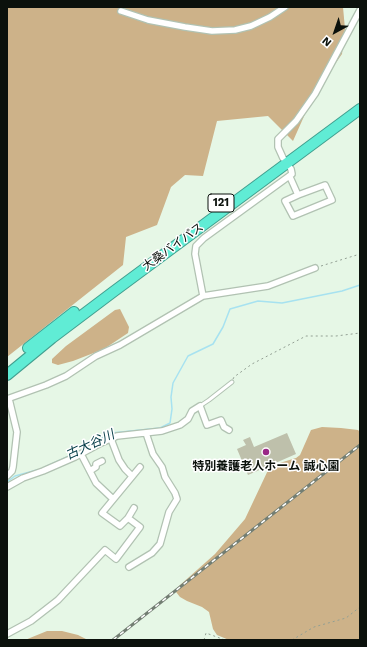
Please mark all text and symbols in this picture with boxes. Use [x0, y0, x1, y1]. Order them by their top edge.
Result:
north arrow [315, 12, 355, 52]
text: N [320, 34, 334, 49]
road number: 121 [208, 194, 234, 212]
street label: 大桑バイパス [140, 220, 206, 274]
water label: 古大谷川 [63, 427, 117, 463]
marker: 特別養護老人ホーム 誠心園 [261, 447, 271, 457]
place label: 特別養護老人ホーム 誠心園 [192, 459, 340, 473]

